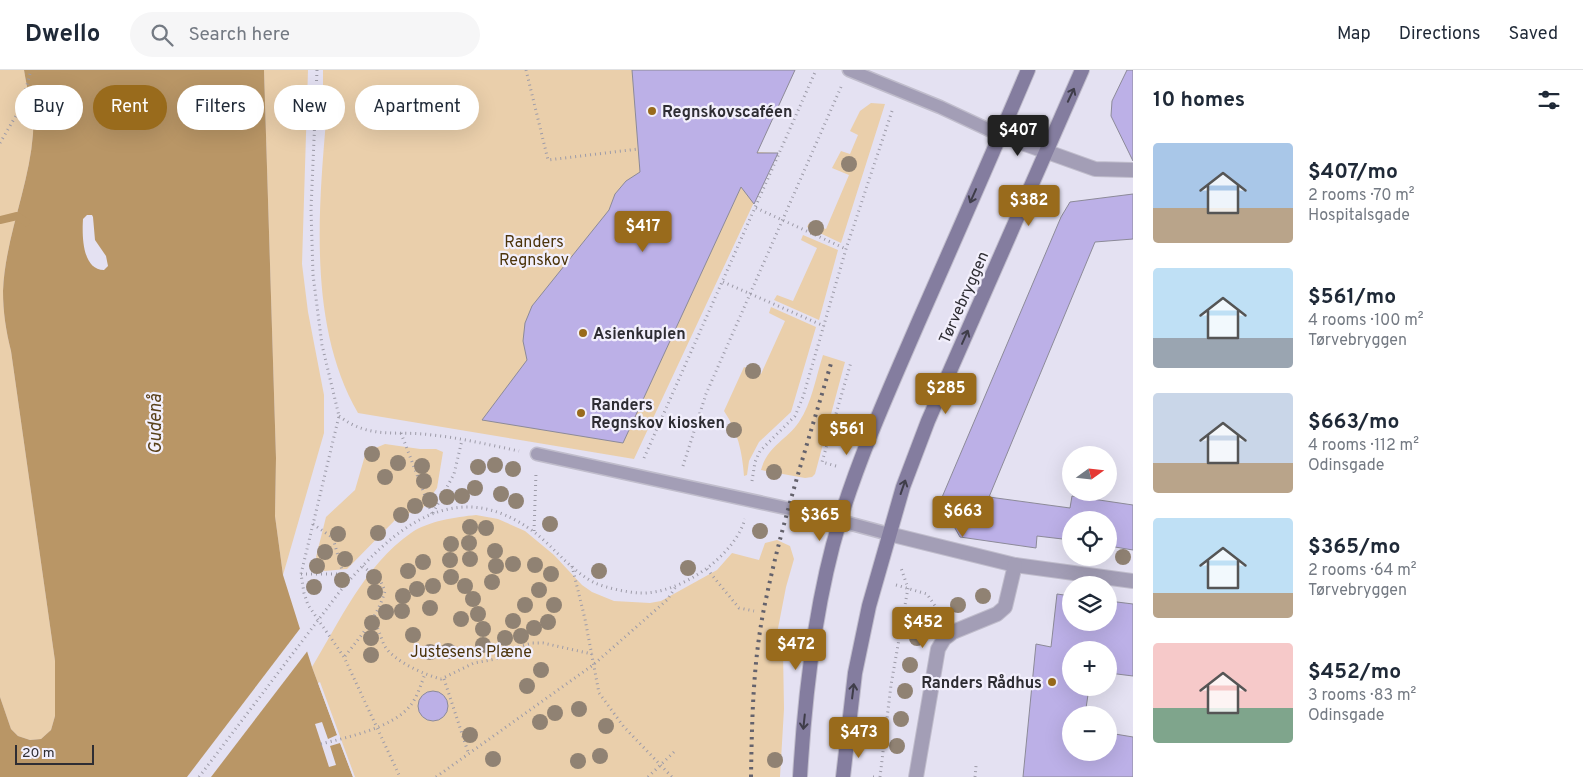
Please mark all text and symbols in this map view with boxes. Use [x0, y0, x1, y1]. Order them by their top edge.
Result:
search box [130, 12, 480, 57]
text: Dwello [25, 20, 100, 50]
icon: search [148, 21, 176, 49]
text: Search here [188, 23, 290, 47]
text: Map [1337, 23, 1371, 46]
text: Directions [1399, 23, 1481, 46]
text: Saved [1509, 23, 1558, 46]
chip: Buy [15, 85, 83, 130]
chip: Rent [93, 85, 167, 130]
chip: Filters [177, 85, 264, 130]
chip: New [274, 85, 345, 130]
chip: Apartment [355, 85, 479, 130]
icon: filters [1535, 86, 1563, 114]
one-way arrow [1066, 87, 1076, 102]
text: 10 homes [1153, 87, 1245, 114]
place label: Regnskovscaféen [662, 103, 792, 123]
marker: Regnskovscaféen [646, 105, 658, 117]
pin: $407 [988, 114, 1048, 157]
text: $407 [999, 121, 1037, 141]
text: $407/mo [1308, 159, 1398, 186]
icon: home [1193, 163, 1253, 223]
pin: $382 [999, 184, 1059, 227]
text: 2 rooms · 70 m² [1308, 186, 1415, 206]
one-way arrow [968, 188, 978, 203]
text: $382 [1010, 191, 1048, 211]
text: Hospitalsgade [1308, 206, 1410, 226]
pin: $417 [613, 210, 673, 253]
text: $417 [626, 217, 660, 237]
park label: Randers Regnskov [499, 233, 569, 271]
street label: Tørvebryggen [936, 248, 994, 347]
text: $561/mo [1308, 284, 1396, 311]
icon: home [1193, 288, 1253, 348]
text: 4 rooms · 100 m² [1308, 311, 1424, 331]
place label: Asienkuplen [593, 325, 686, 345]
marker: Asienkuplen [577, 327, 589, 339]
one-way arrow [960, 330, 970, 345]
text: Tørvebryggen [1308, 331, 1407, 351]
pin: $285 [916, 372, 976, 415]
text: $285 [926, 379, 966, 399]
water label: Gudenå [145, 393, 168, 454]
place label: Randers Regnskov kiosken [591, 396, 725, 434]
marker: Randers Regnskov kiosken [575, 407, 587, 419]
text: $663/mo [1308, 409, 1399, 436]
icon: home [1193, 413, 1253, 473]
pin: $561 [817, 414, 877, 456]
text: $561 [829, 420, 865, 440]
text: 4 rooms · 112 m² [1308, 436, 1419, 456]
north arrow [1062, 446, 1118, 501]
map controls [1062, 446, 1117, 761]
text: Odinsgade [1308, 456, 1384, 476]
one-way arrow [899, 480, 908, 496]
pin: $663 [933, 496, 993, 538]
pin: $365 [790, 500, 850, 542]
text: $663 [944, 502, 982, 522]
text: $365 [801, 506, 839, 526]
button: locate [1062, 511, 1117, 566]
text: $365/mo [1308, 534, 1400, 561]
icon: home [1193, 538, 1253, 598]
text: 2 rooms · 64 m² [1308, 561, 1417, 581]
button: layers [1062, 576, 1117, 631]
text: Tørvebryggen [1308, 581, 1407, 601]
pin: $452 [893, 606, 953, 649]
text: $452 [903, 613, 943, 633]
pin: $472 [766, 628, 826, 671]
text: $472 [777, 635, 815, 655]
button: + [1062, 641, 1117, 696]
park label: Justesens Plæne [410, 643, 532, 663]
text: $452/mo [1308, 659, 1401, 686]
icon: home [1193, 663, 1253, 723]
place label: Randers Rådhus [921, 673, 1042, 694]
marker: Randers Rådhus [1046, 676, 1058, 688]
one-way arrow [848, 684, 858, 700]
text: 3 rooms · 83 m² [1308, 686, 1416, 706]
button: − [1062, 706, 1117, 761]
text: Odinsgade [1308, 706, 1384, 726]
one-way arrow [799, 713, 809, 729]
pin: $473 [829, 716, 889, 759]
text: $473 [840, 723, 878, 743]
scale bar [15, 742, 94, 765]
text: 20 m [22, 745, 55, 762]

